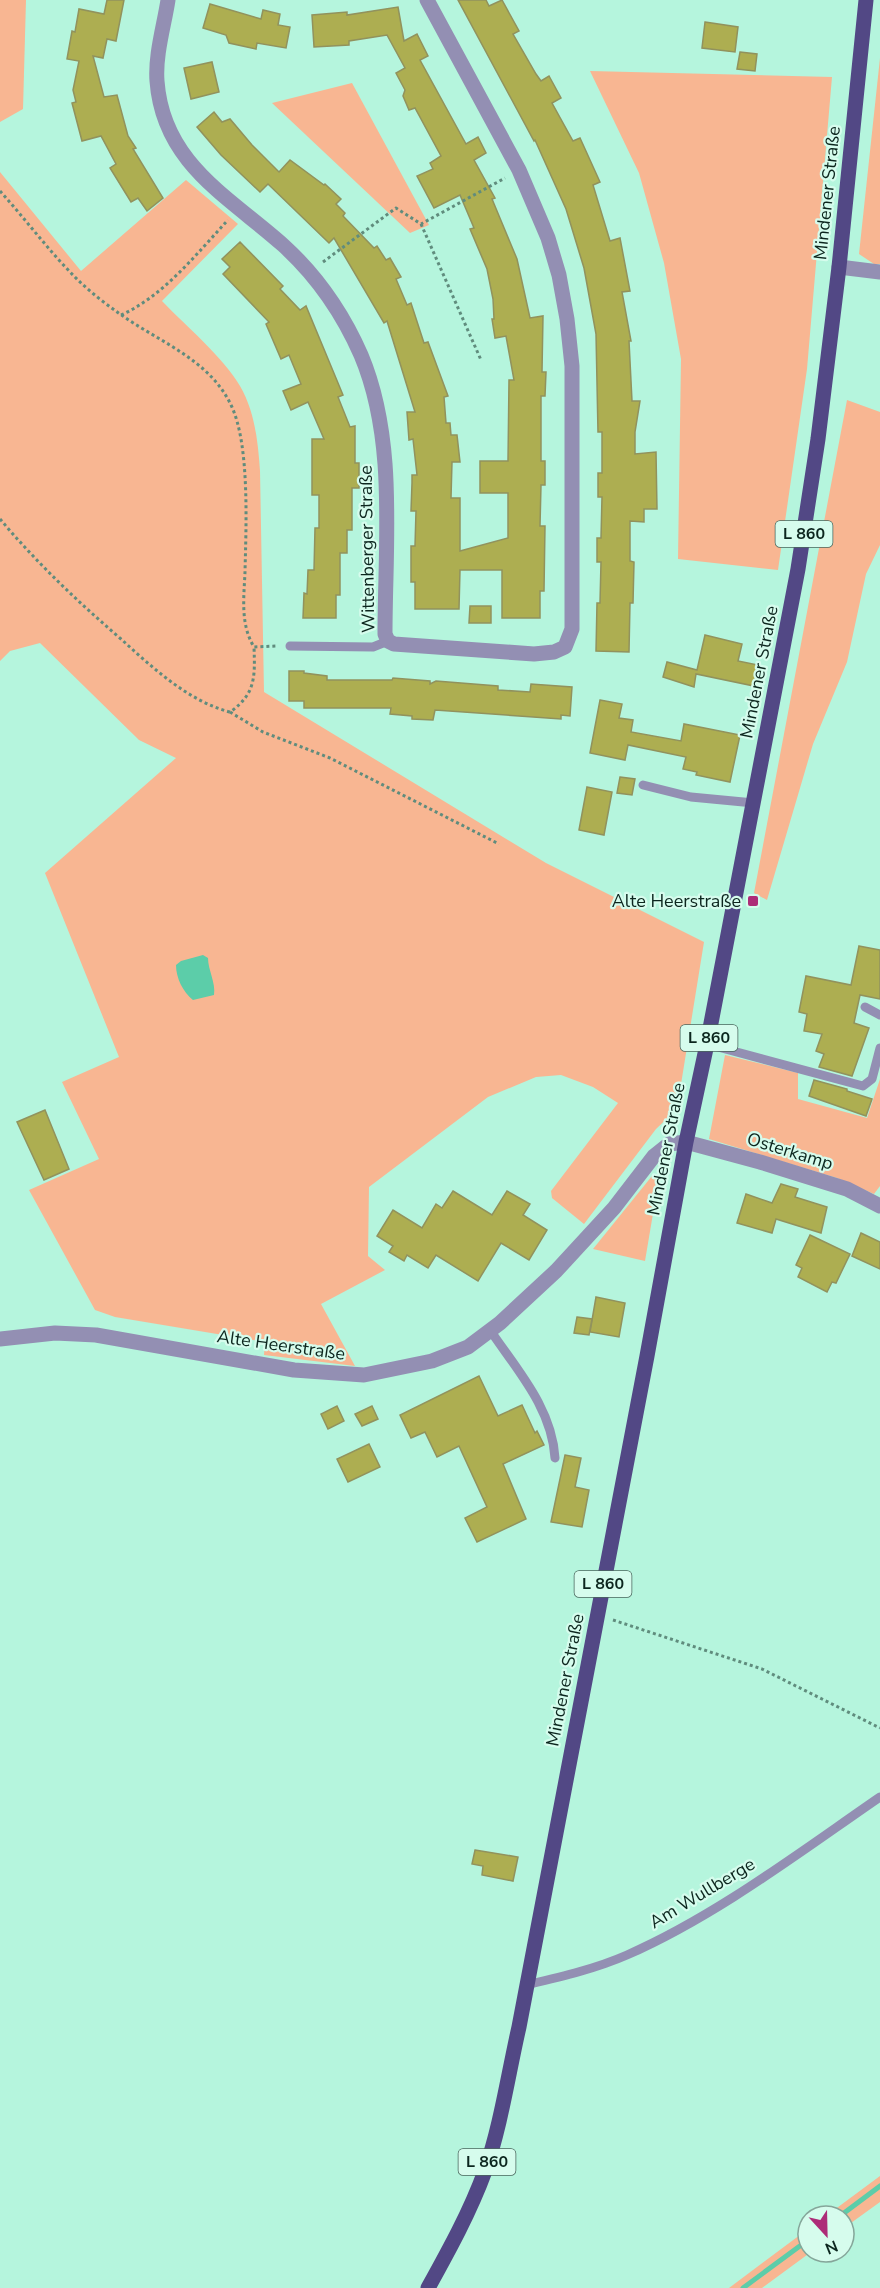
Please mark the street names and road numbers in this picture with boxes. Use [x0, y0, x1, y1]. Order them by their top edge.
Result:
street label: Mindener Straße [808, 125, 846, 261]
street label: Wittenberger Straße [354, 465, 380, 633]
road number: L 860 [776, 521, 832, 547]
street label: Mindener Straße [734, 604, 784, 740]
road number: L 860 [680, 1025, 738, 1051]
street label: Mindener Straße [641, 1081, 691, 1217]
street label: Osterkamp [744, 1127, 836, 1175]
street label: Alte Heerstraße [215, 1324, 347, 1366]
road number: L 860 [574, 1571, 632, 1597]
street label: Mindener Straße [540, 1612, 590, 1748]
street label: Am Wullberge [645, 1852, 759, 1934]
road number: L 860 [458, 2149, 516, 2175]

